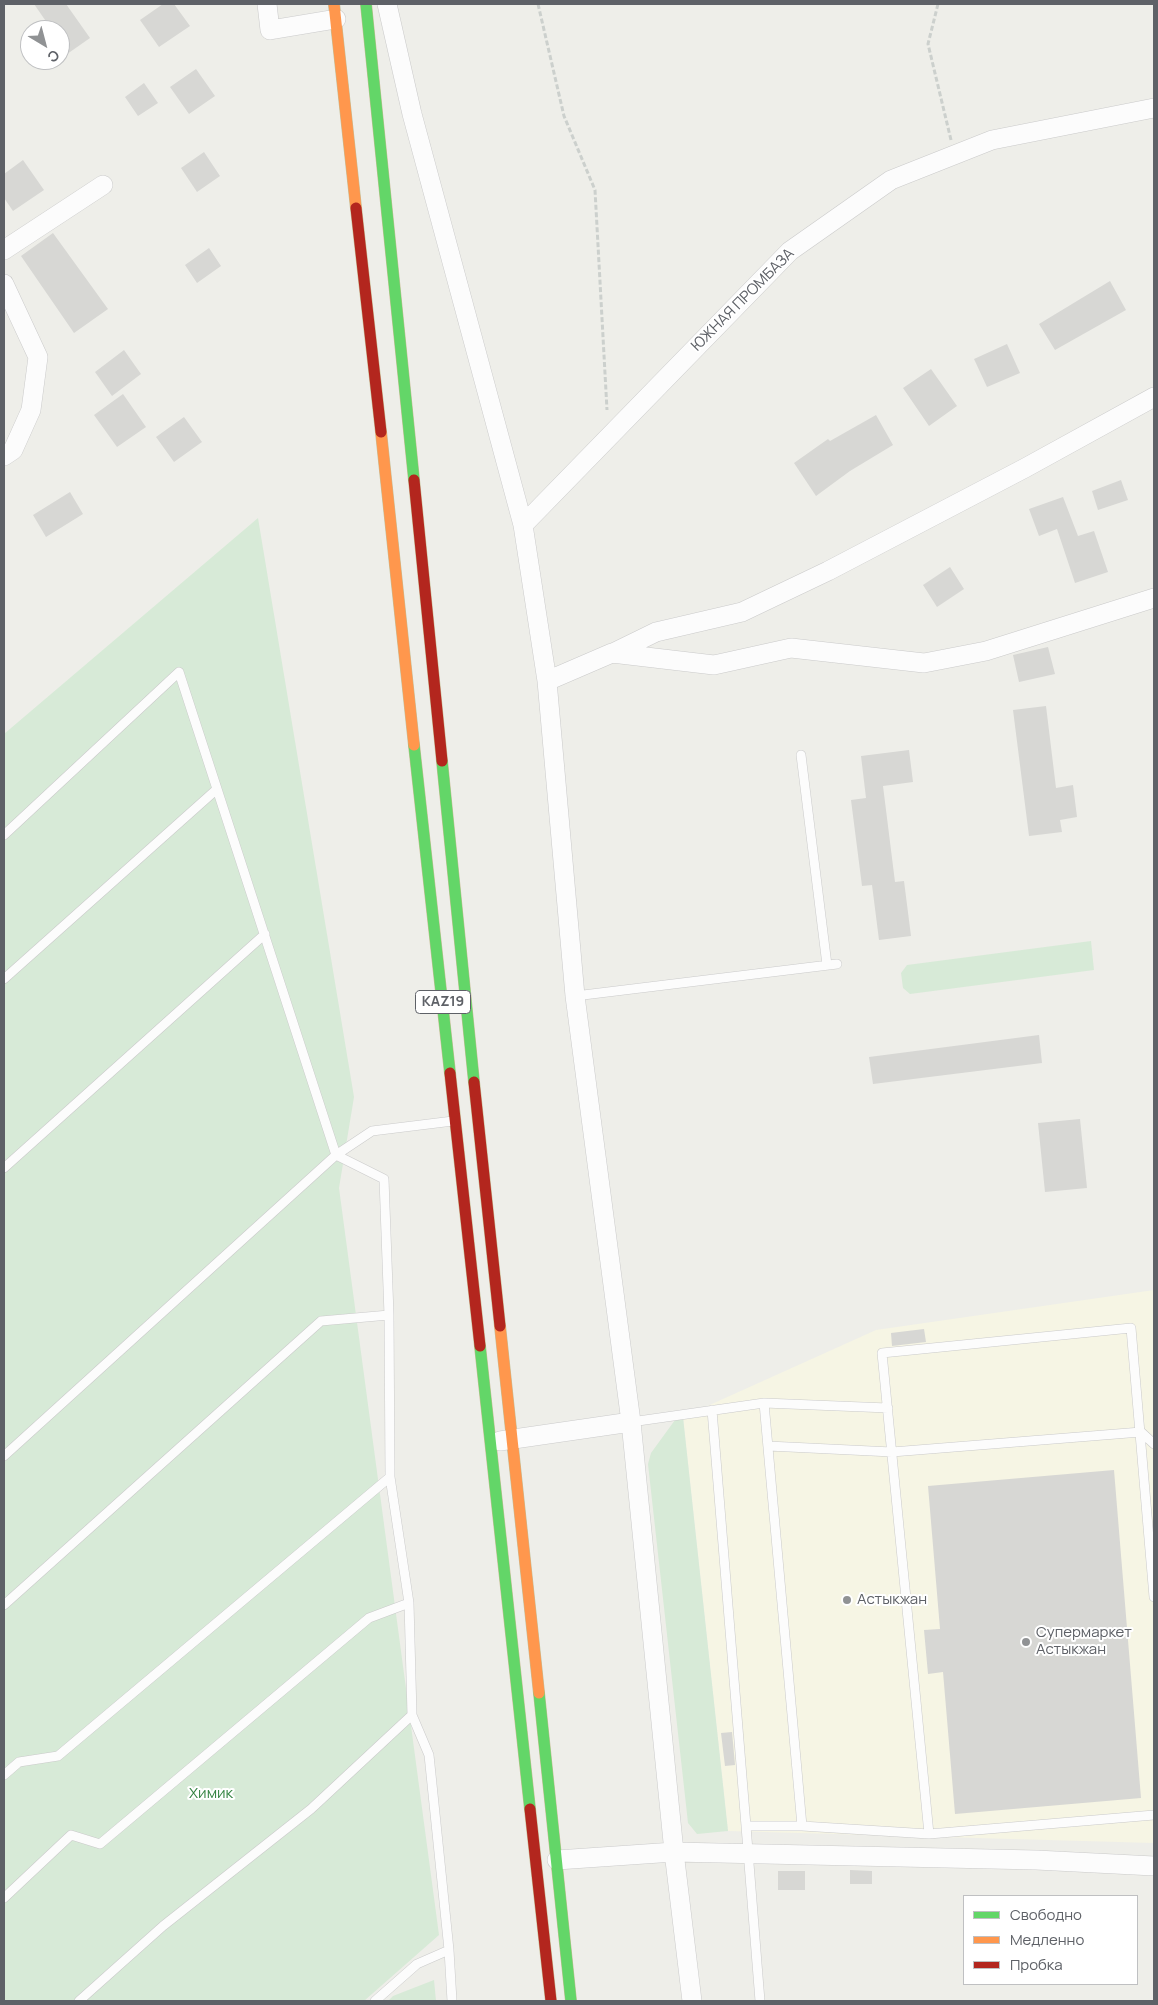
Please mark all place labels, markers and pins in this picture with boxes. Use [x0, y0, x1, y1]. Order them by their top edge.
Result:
place label: Астыкжан [857, 1591, 927, 1609]
marker: Астыкжан [841, 1594, 853, 1606]
place label: Супермаркет Астыкжан [1036, 1624, 1132, 1659]
marker: Супермаркет Астыкжан [1020, 1636, 1032, 1648]

